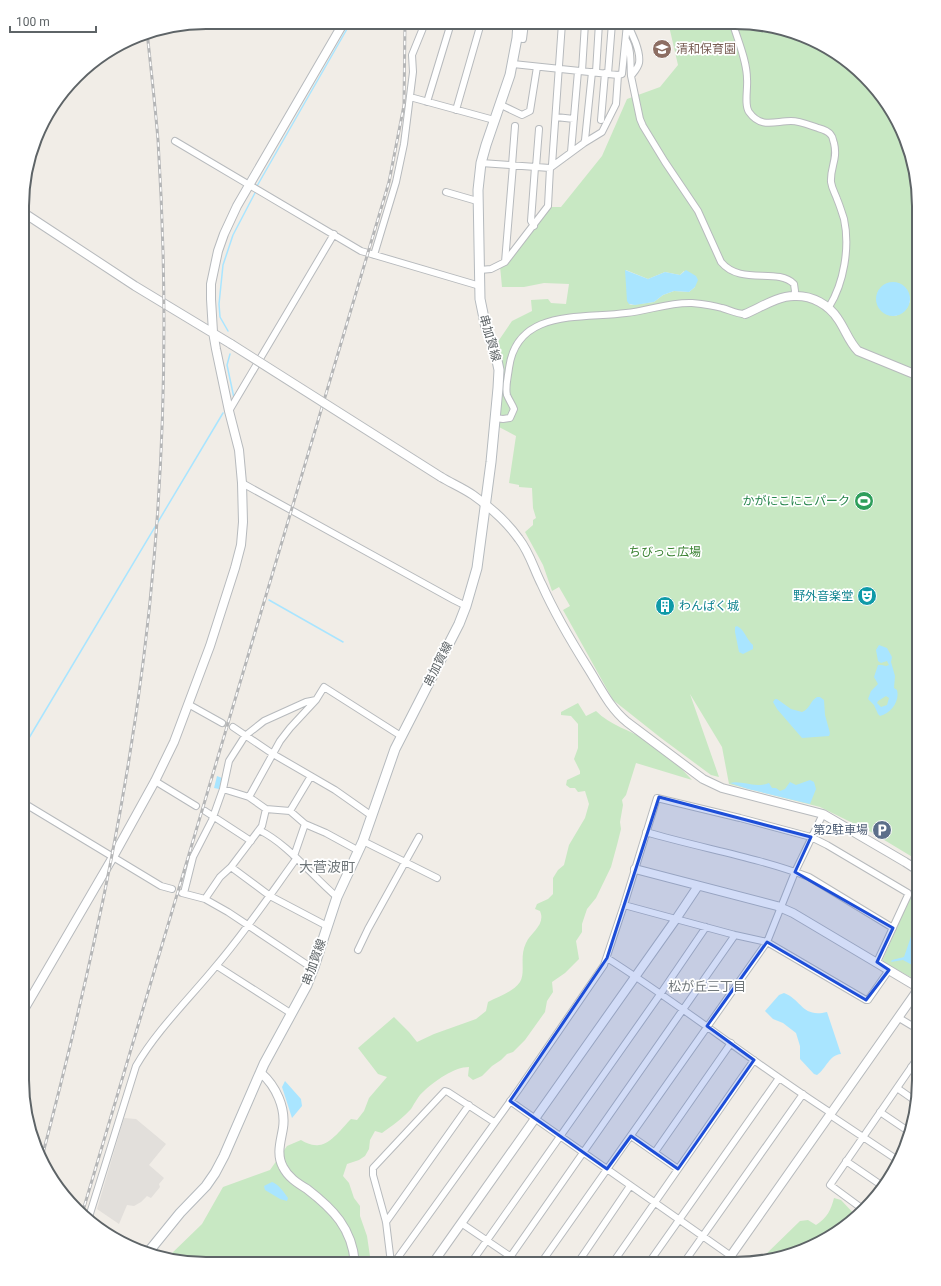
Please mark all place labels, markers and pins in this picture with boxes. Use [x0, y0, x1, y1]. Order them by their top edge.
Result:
school or university icon: 清和保育園 [651, 38, 673, 60]
place label: 清和保育園 [676, 42, 736, 56]
sports icon: かがにこにこパーク [853, 490, 875, 512]
place label: かがにこにこパーク [742, 494, 850, 508]
theatre icon: 野外音楽堂 [856, 585, 878, 607]
place label: 野外音楽堂 [793, 589, 853, 603]
building icon: わんぱく城 [654, 595, 676, 617]
place label: わんぱく城 [679, 599, 739, 613]
parking icon: 第2駐車場 [871, 819, 893, 841]
place label: 第2駐車場 [813, 823, 868, 837]

